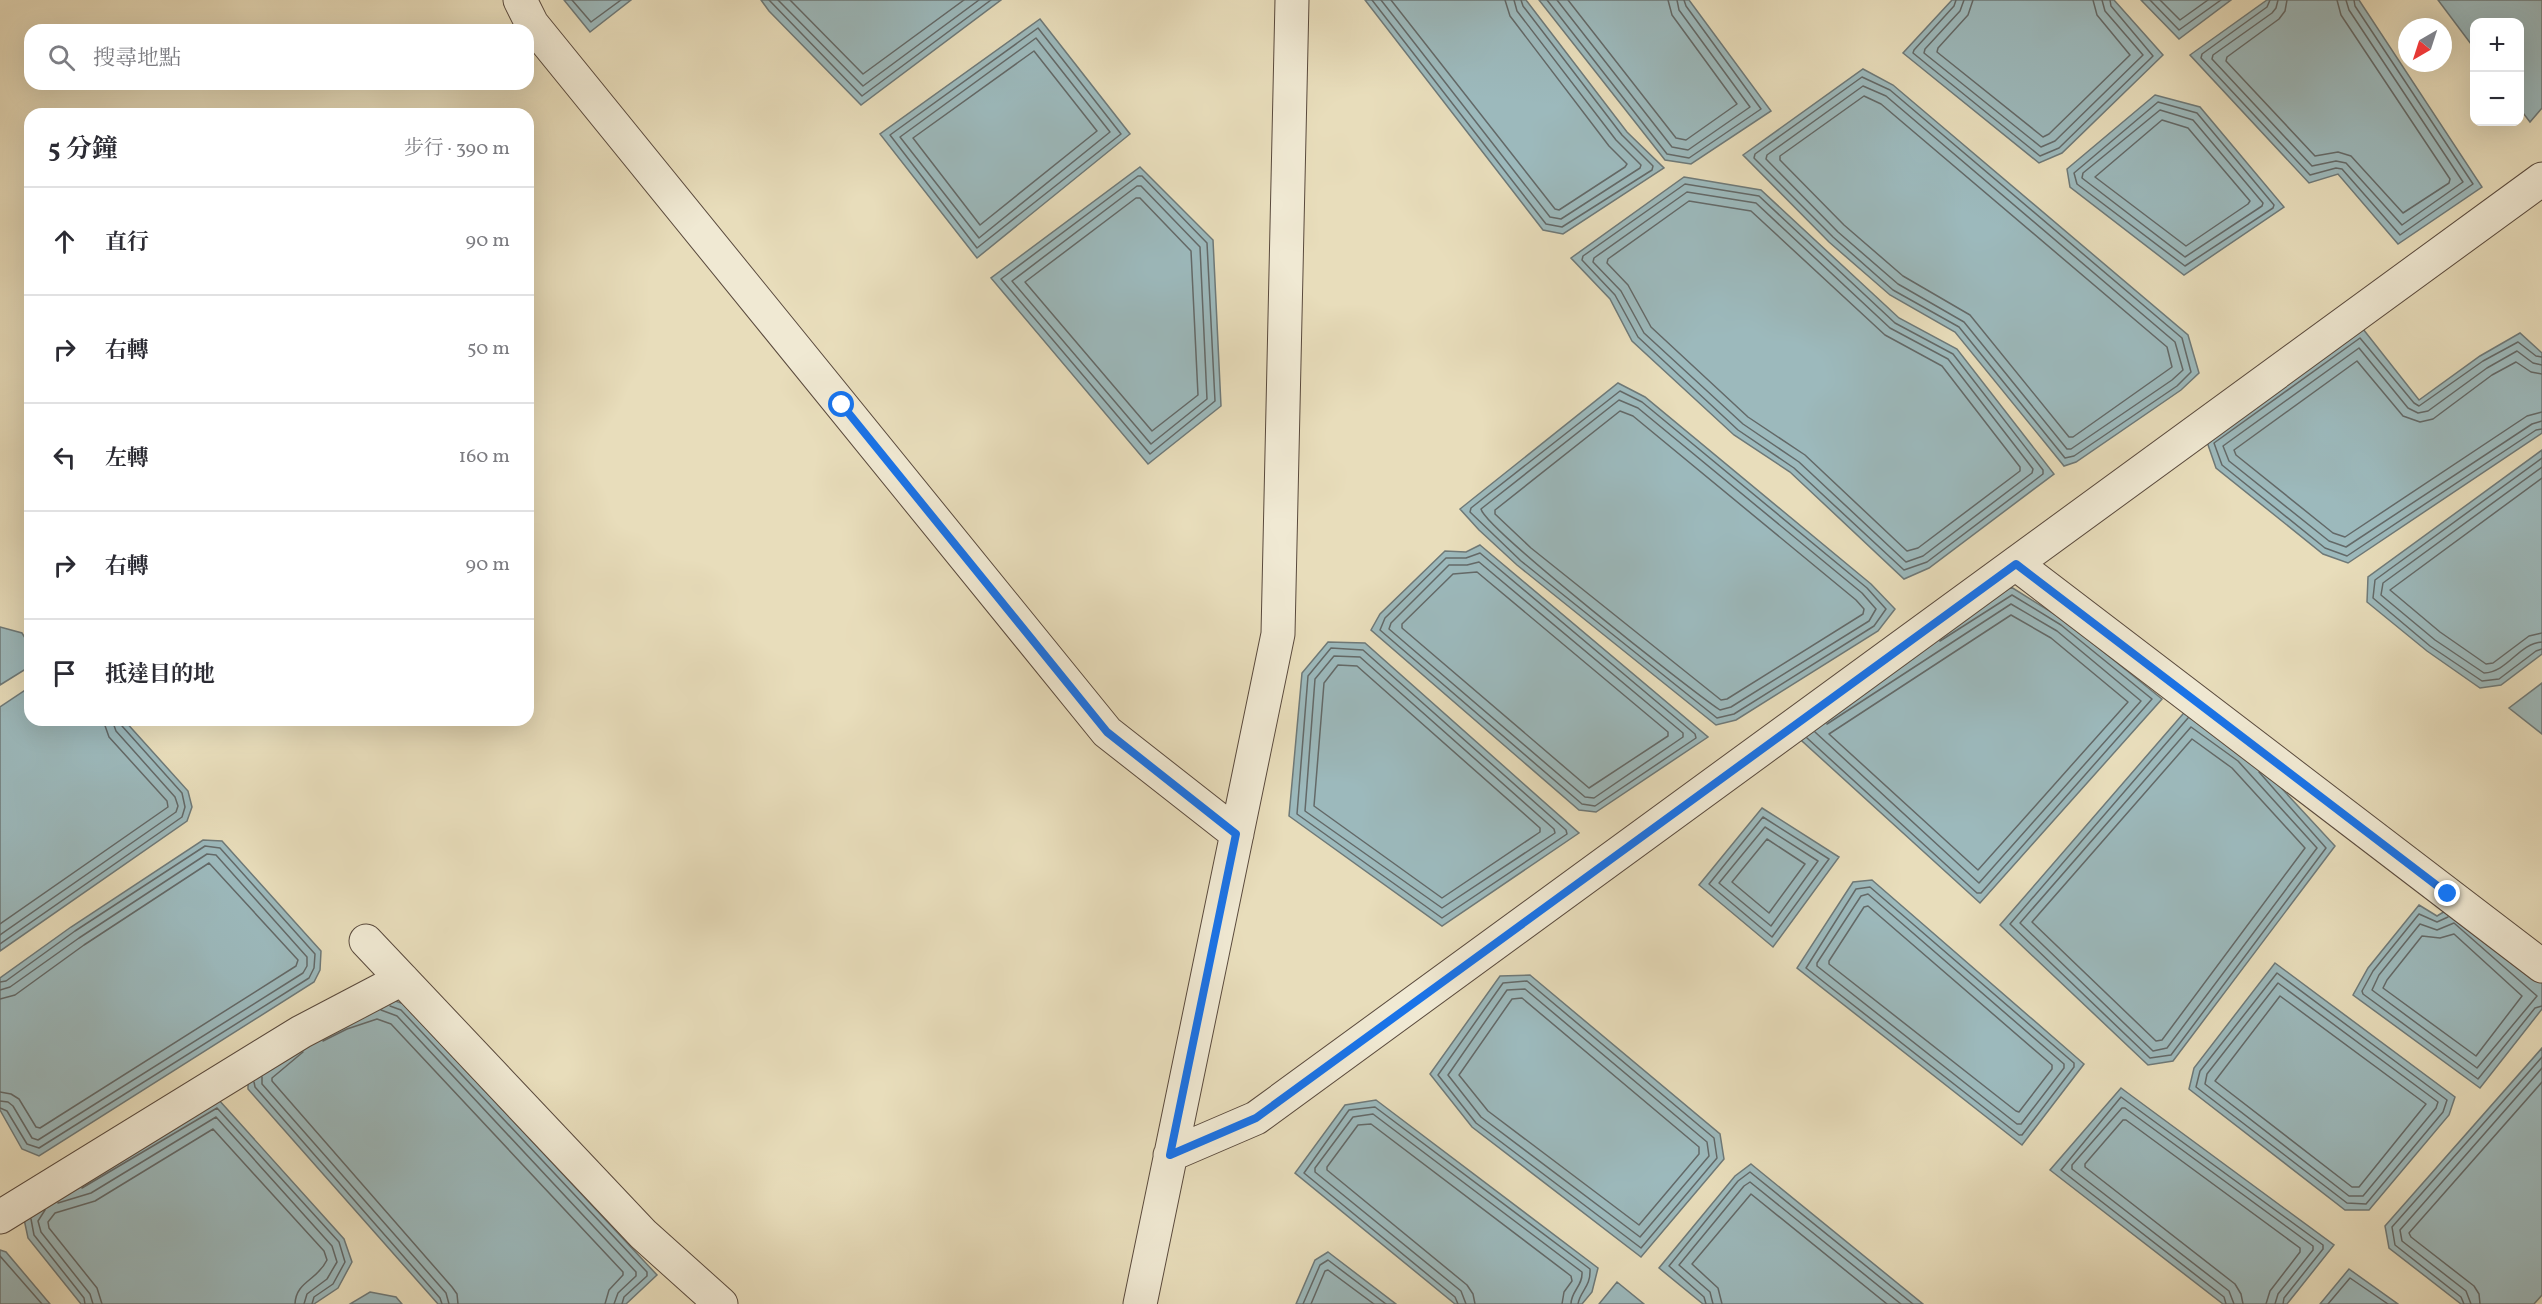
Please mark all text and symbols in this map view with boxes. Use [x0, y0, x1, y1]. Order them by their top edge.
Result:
north arrow [2398, 18, 2452, 72]
map controls [2470, 18, 2524, 126]
button: + [2470, 18, 2524, 72]
search box [24, 24, 534, 90]
icon: search [45, 41, 78, 74]
text: 搜尋地點 [93, 44, 181, 75]
button: − [2470, 72, 2524, 126]
text: 5 分鐘 [48, 132, 118, 168]
text: 步行 · 390 m [404, 135, 510, 163]
icon: ahead [48, 225, 81, 258]
text: 90 m [466, 227, 510, 255]
text: 直行 [105, 228, 149, 259]
icon: right [48, 333, 81, 366]
text: 50 m [467, 335, 510, 363]
text: 右轉 [105, 336, 149, 367]
route start [828, 391, 854, 417]
icon: left [48, 441, 81, 474]
text: 160 m [458, 443, 510, 471]
text: 左轉 [105, 444, 149, 475]
icon: right [48, 549, 81, 582]
text: 90 m [466, 551, 510, 579]
text: 右轉 [105, 552, 149, 583]
icon: arrive [48, 657, 81, 690]
text: 抵達目的地 [105, 660, 215, 691]
route end [2434, 880, 2460, 906]

